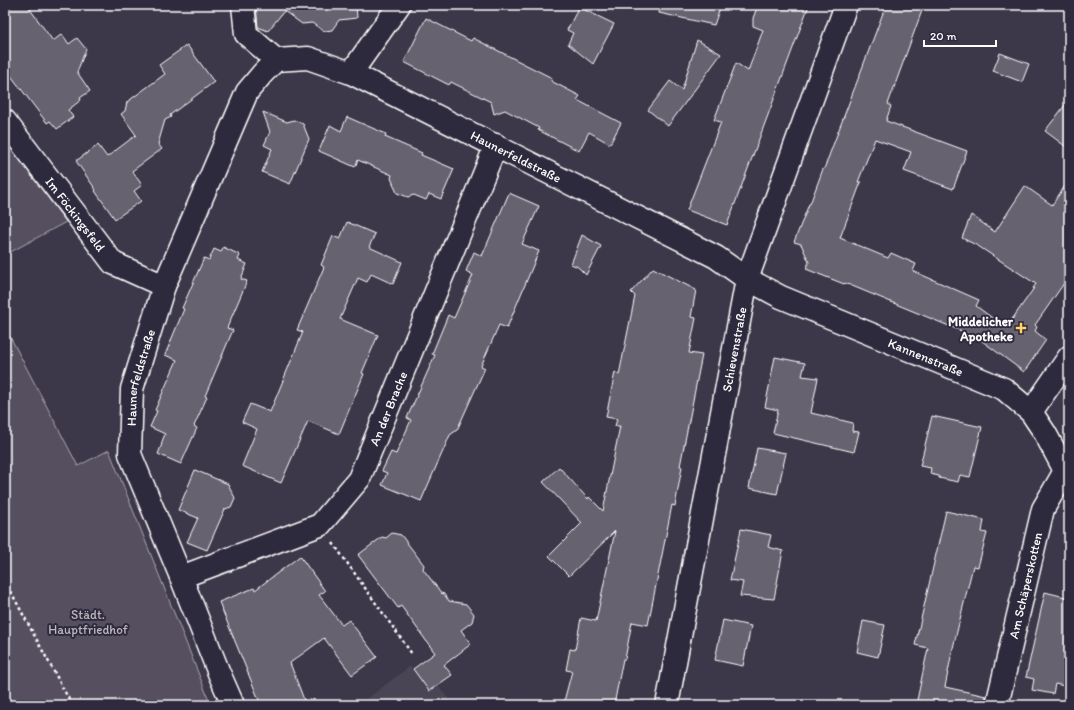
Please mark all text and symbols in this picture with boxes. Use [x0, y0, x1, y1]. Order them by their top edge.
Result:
scale bar [924, 22, 996, 48]
text: 20 m [930, 29, 957, 43]
street label: Haunerfeldstraße [468, 127, 564, 185]
street label: Im Föckingsfeld [43, 174, 109, 254]
street label: Schievenstraße [718, 306, 749, 393]
place label: Middelicher Apotheke [948, 314, 1014, 345]
marker: Middelicher Apotheke [1016, 323, 1026, 333]
street label: Haunerfeldstraße [123, 327, 158, 426]
street label: Kannenstraße [886, 335, 966, 379]
street label: An der Brache [366, 369, 410, 448]
street label: Am Schäperskotten [1005, 531, 1045, 640]
park label: Städt. Hauptfriedhof [48, 607, 128, 637]

